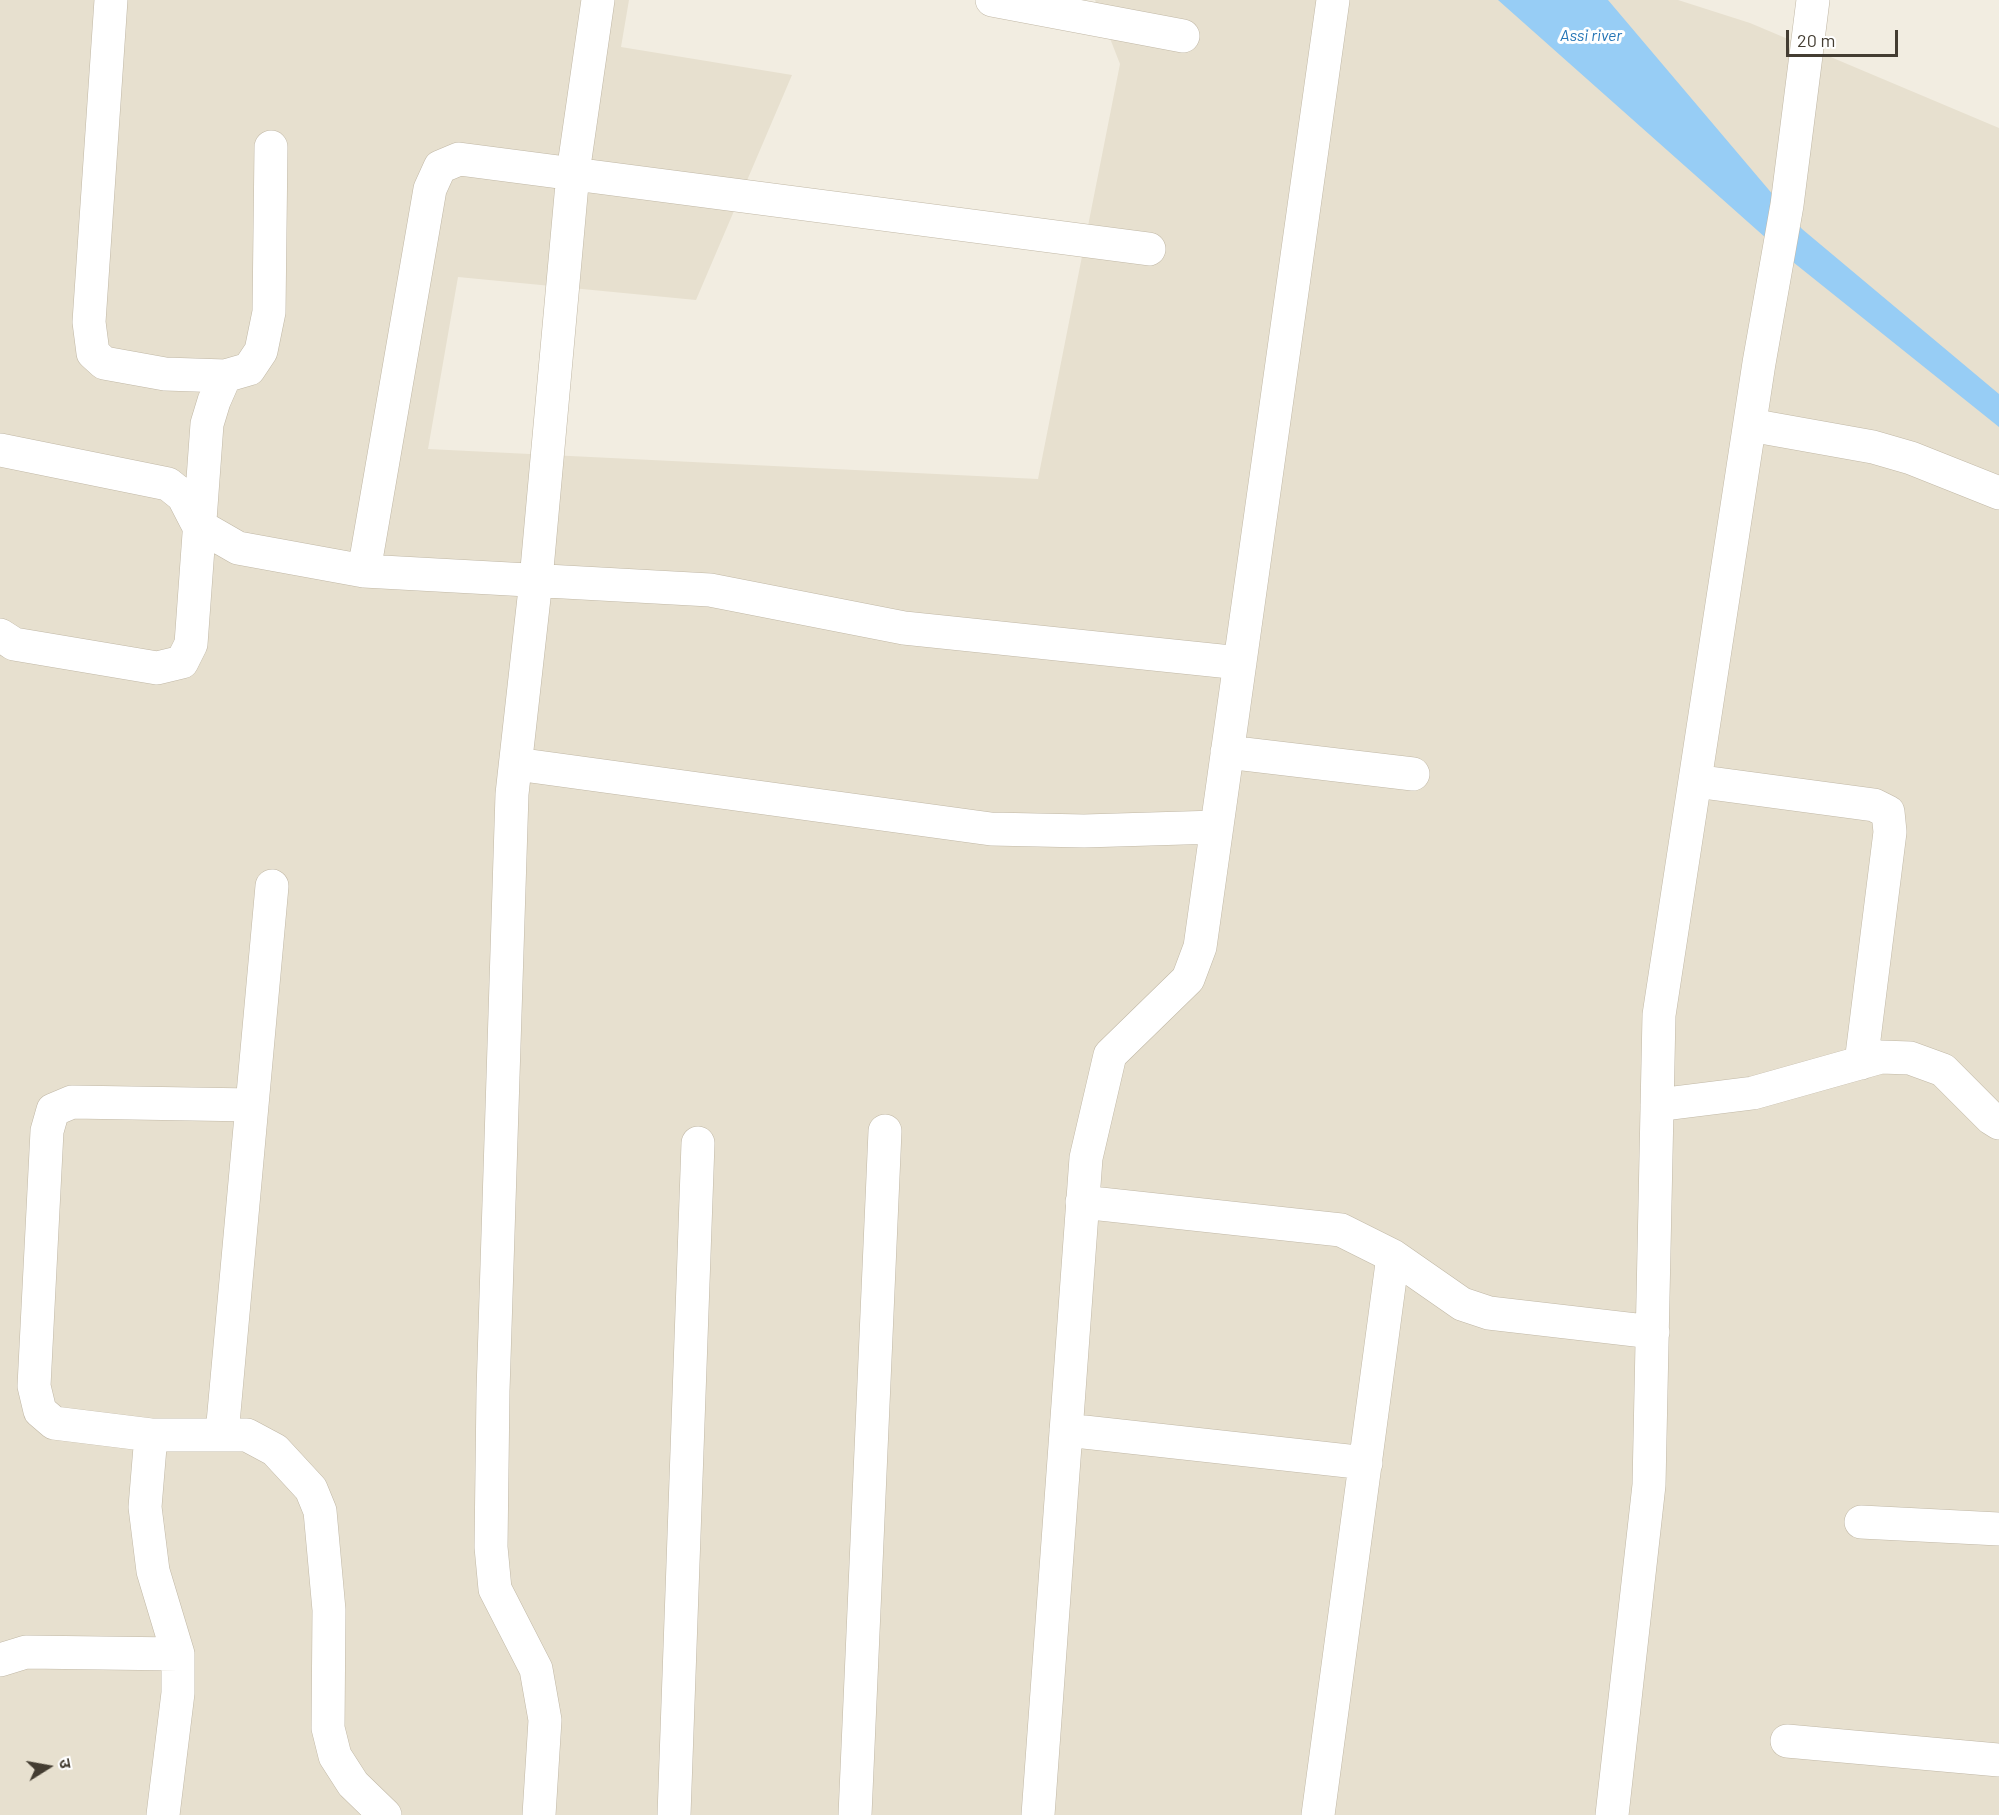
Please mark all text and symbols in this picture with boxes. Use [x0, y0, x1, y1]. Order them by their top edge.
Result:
scale bar [1789, 18, 1902, 56]
water label: Assi river [1560, 26, 1622, 46]
text: 20 m [1797, 29, 1835, 51]
north arrow [18, 1737, 78, 1797]
text: उ [56, 1757, 76, 1770]

